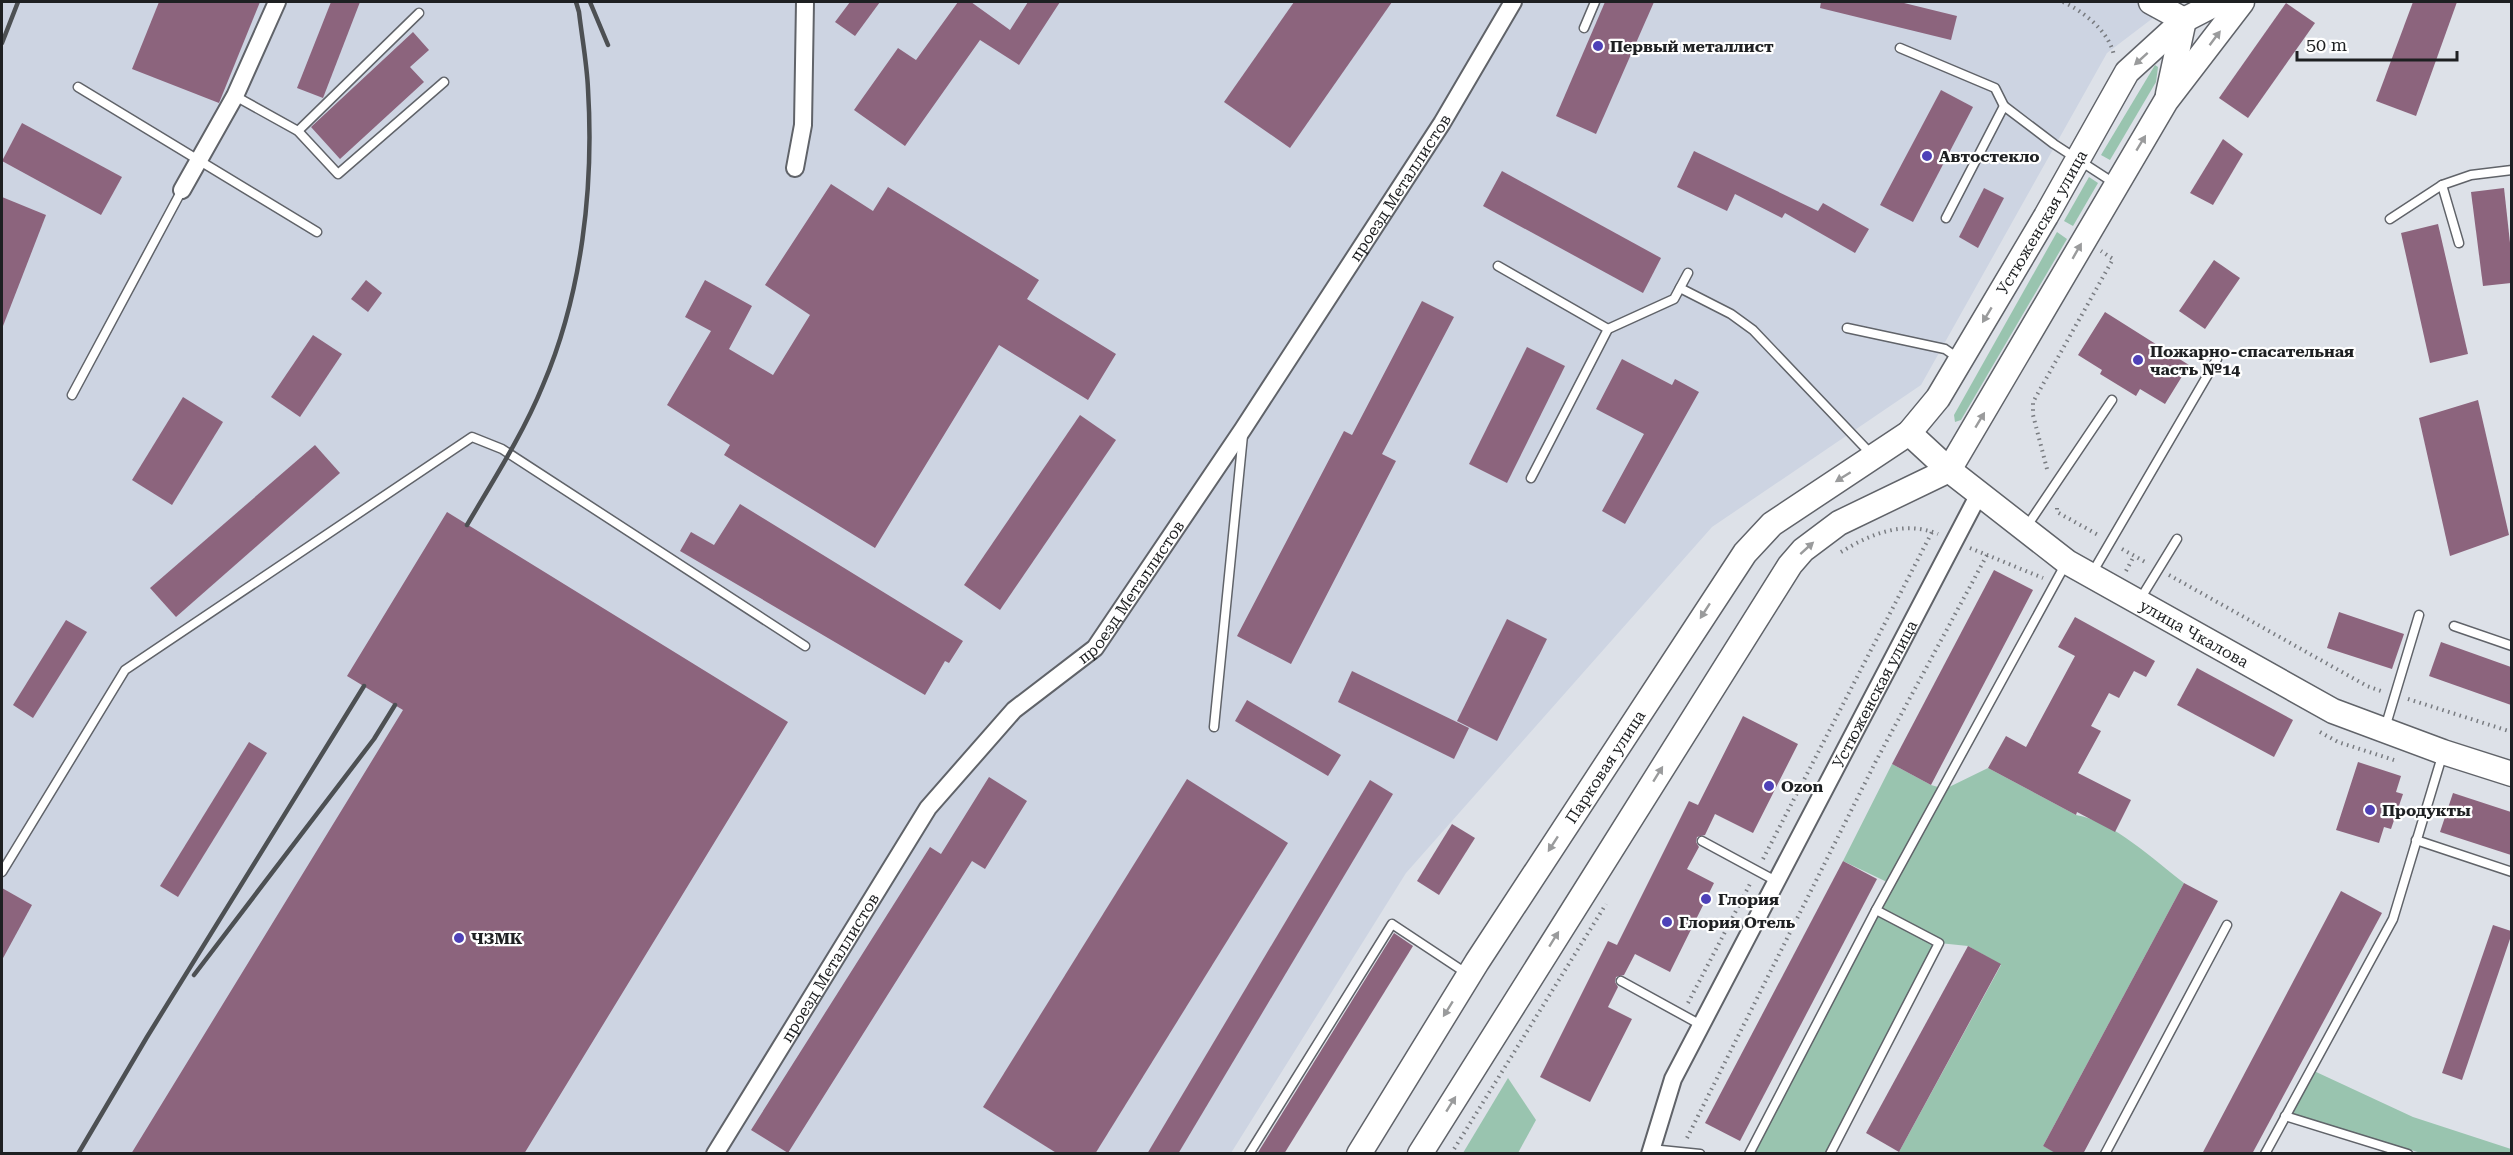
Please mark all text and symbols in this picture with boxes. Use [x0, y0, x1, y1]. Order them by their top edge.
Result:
scale bar [2297, 24, 2458, 62]
one-way arrow [2208, 30, 2220, 45]
text: 50 m [2306, 34, 2347, 55]
place label: Первый металлист [1610, 37, 1774, 56]
marker: Первый металлист [1591, 39, 1605, 53]
one-way arrow [2134, 52, 2149, 65]
street label: проезд Металлистов [1345, 111, 1455, 265]
one-way arrow [2136, 135, 2147, 151]
street label: Устюженская улица [1992, 146, 2091, 298]
place label: Автостекло [1939, 147, 2040, 166]
marker: Автостекло [1920, 149, 1934, 163]
one-way arrow [2072, 242, 2082, 259]
one-way arrow [1983, 307, 1993, 324]
place label: Пожарно-спасательная часть №14 [2150, 342, 2354, 379]
marker: Пожарно-спасательная часть №14 [2131, 353, 2145, 367]
one-way arrow [1974, 412, 1985, 428]
one-way arrow [1835, 471, 1851, 482]
street label: проезд Металлистов [1074, 517, 1188, 667]
one-way arrow [1799, 541, 1814, 555]
street label: улица Чкалова [2136, 595, 2252, 672]
one-way arrow [1700, 602, 1711, 619]
street label: Устюженская улица [1828, 617, 1921, 771]
street label: Парковая улица [1561, 706, 1649, 827]
one-way arrow [1653, 765, 1664, 782]
place label: Ozon [1781, 777, 1824, 796]
marker: Ozon [1762, 779, 1776, 793]
place label: Продукты [2382, 801, 2471, 820]
marker: Продукты [2363, 803, 2377, 817]
one-way arrow [1548, 836, 1559, 853]
street label: проезд Металлистов [777, 889, 883, 1046]
place label: Глория [1718, 890, 1779, 909]
marker: Глория [1699, 892, 1713, 906]
place label: Глория Отель [1679, 913, 1796, 932]
marker: Глория Отель [1660, 915, 1674, 929]
place label: ЧЗМК [471, 929, 523, 948]
marker: ЧЗМК [452, 931, 466, 945]
one-way arrow [1549, 931, 1560, 947]
one-way arrow [1443, 1001, 1454, 1017]
one-way arrow [1445, 1096, 1456, 1112]

